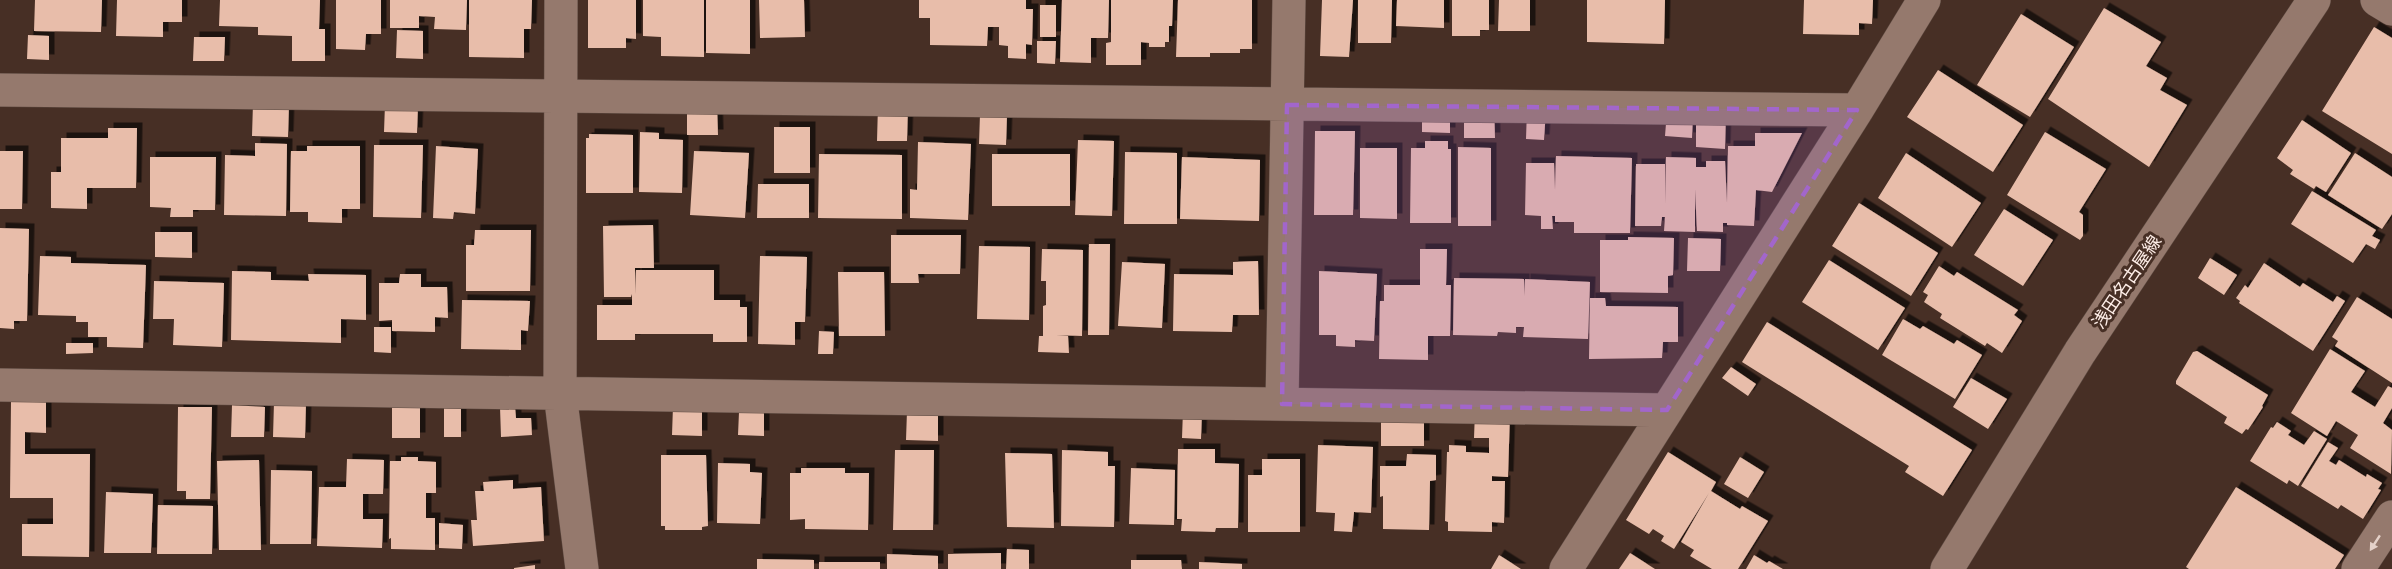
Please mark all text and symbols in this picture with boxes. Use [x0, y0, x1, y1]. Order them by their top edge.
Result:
street label: 浅田名古屋線 [2088, 231, 2165, 332]
one-way arrow [2370, 535, 2381, 551]

